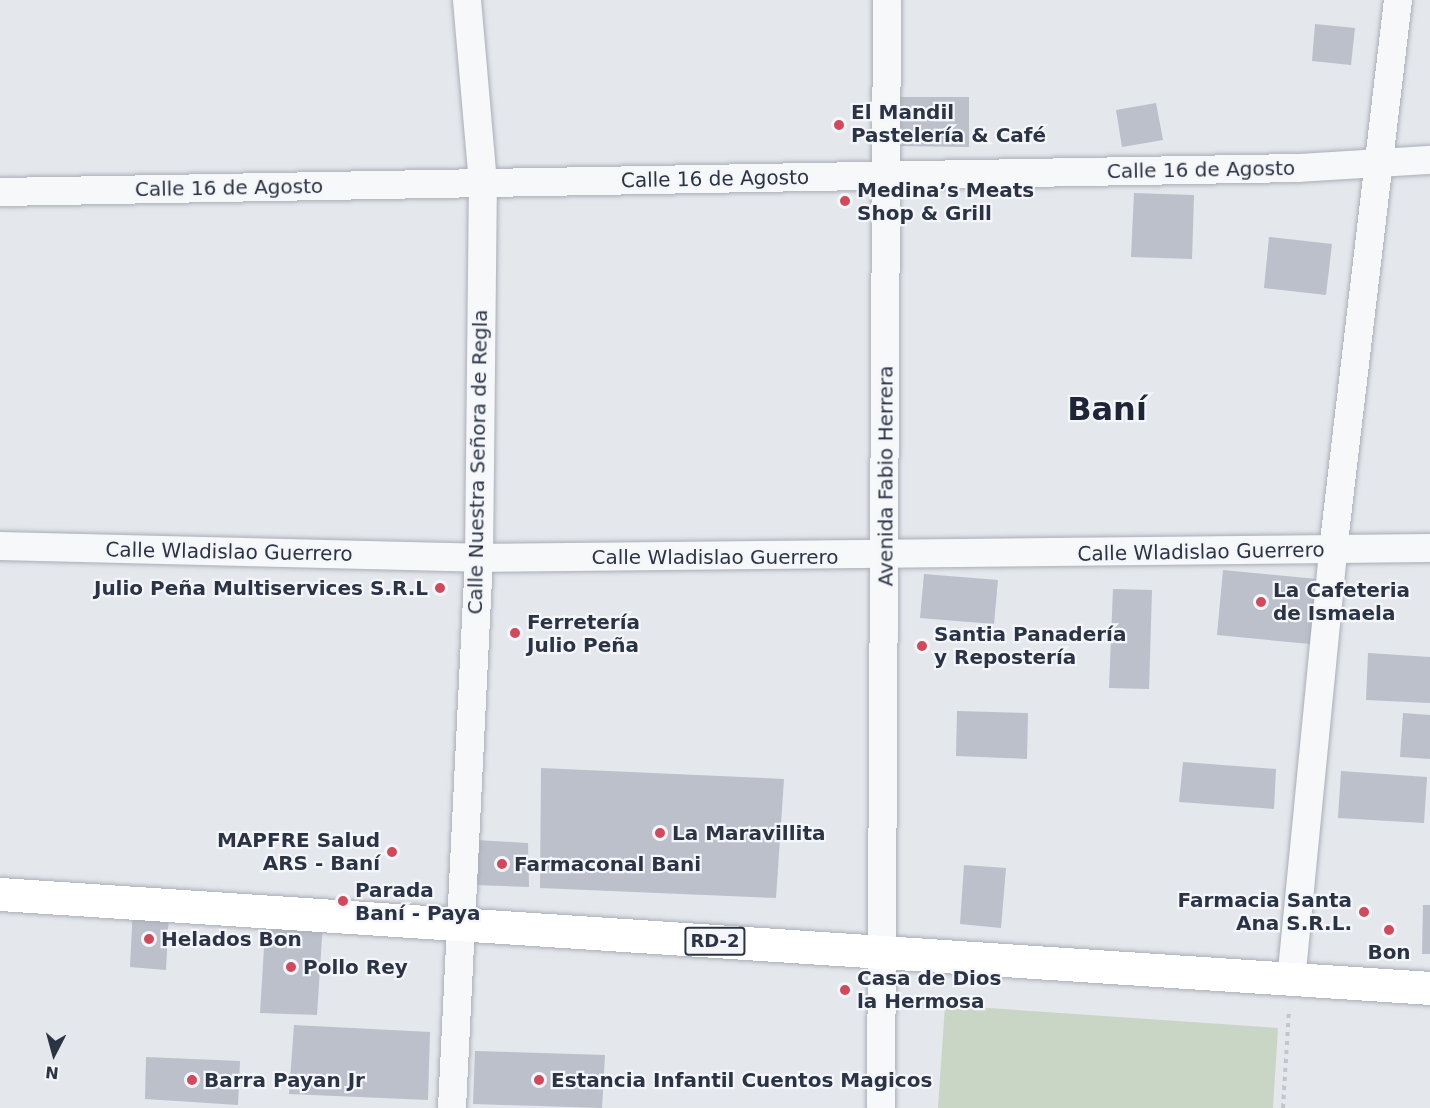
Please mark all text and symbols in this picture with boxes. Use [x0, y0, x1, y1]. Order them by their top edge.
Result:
place label: El Mandil Pastelería & Café [851, 101, 1046, 148]
marker: El Mandil Pastelería & Café [832, 118, 846, 132]
street label: Calle 16 de Agosto [1107, 156, 1295, 184]
street label: Calle 16 de Agosto [621, 165, 809, 193]
street label: Calle 16 de Agosto [135, 174, 323, 202]
place label: Medina’s Meats Shop & Grill [857, 178, 1034, 225]
marker: Medina’s Meats Shop & Grill [838, 194, 852, 208]
street label: Calle Nuestra Señora de Regla [463, 309, 493, 615]
street label: Avenida Fabio Herrera [874, 366, 898, 586]
district label: Baní [1067, 390, 1147, 428]
street label: Calle Wladislao Guerrero [105, 538, 353, 566]
street label: Calle Wladislao Guerrero [1077, 538, 1325, 566]
street label: Calle Wladislao Guerrero [591, 545, 839, 569]
place label: Julio Peña Multiservices S.R.L [94, 576, 428, 600]
place label: La Cafeteria de Ismaela [1273, 578, 1410, 625]
marker: Julio Peña Multiservices S.R.L [433, 581, 447, 595]
marker: La Cafeteria de Ismaela [1254, 595, 1268, 609]
place label: Ferretería Julio Peña [527, 610, 640, 657]
place label: Santia Panadería y Repostería [934, 622, 1126, 669]
marker: Ferretería Julio Peña [508, 626, 522, 640]
marker: Santia Panadería y Repostería [915, 639, 929, 653]
place label: La Maravillita [672, 821, 825, 845]
marker: La Maravillita [653, 826, 667, 840]
place label: MAPFRE Salud ARS - Baní [217, 828, 380, 875]
marker: MAPFRE Salud ARS - Baní [385, 845, 399, 859]
place label: Farmaconal Bani [514, 852, 701, 876]
marker: Farmaconal Bani [495, 857, 509, 871]
place label: Parada Baní - Paya [355, 878, 481, 925]
place label: Farmacia Santa Ana S.R.L. [1177, 888, 1352, 935]
marker: Parada Baní - Paya [336, 894, 350, 908]
marker: Farmacia Santa Ana S.R.L. [1357, 905, 1371, 919]
marker: Bon [1382, 923, 1396, 937]
road number: RD-2 [684, 926, 746, 956]
place label: Helados Bon [161, 927, 302, 951]
marker: Helados Bon [142, 932, 156, 946]
place label: Bon [1367, 940, 1411, 964]
place label: Pollo Rey [303, 955, 408, 979]
marker: Pollo Rey [284, 960, 298, 974]
place label: Casa de Dios la Hermosa [857, 966, 1001, 1013]
marker: Casa de Dios la Hermosa [838, 983, 852, 997]
north arrow [24, 1024, 84, 1084]
text: N [44, 1062, 60, 1083]
place label: Barra Payan Jr [204, 1068, 365, 1092]
place label: Estancia Infantil Cuentos Magicos [551, 1068, 932, 1092]
marker: Barra Payan Jr [185, 1073, 199, 1087]
marker: Estancia Infantil Cuentos Magicos [532, 1073, 546, 1087]

